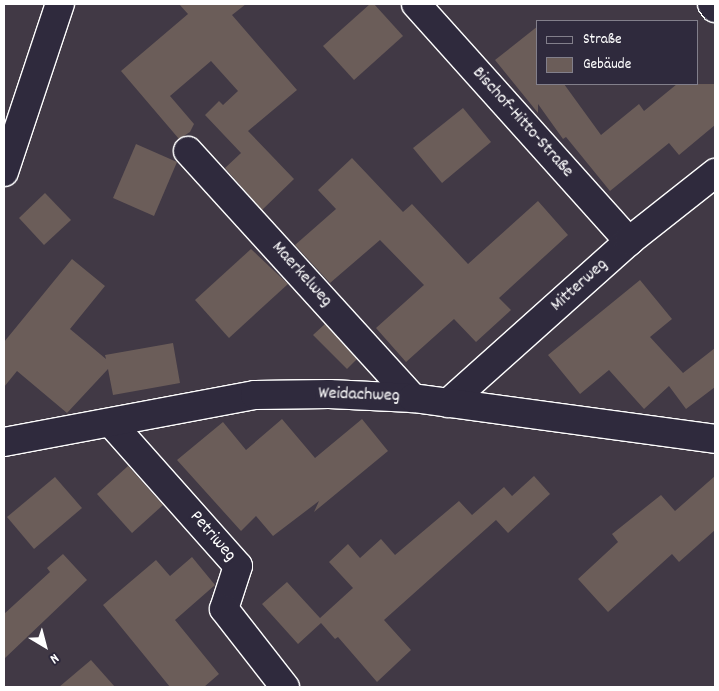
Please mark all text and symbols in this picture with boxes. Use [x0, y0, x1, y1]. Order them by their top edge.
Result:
legend [536, 20, 699, 85]
text: Straße [583, 29, 621, 51]
text: Gebäude [583, 54, 631, 76]
street label: Bischof-Hitto-Straße [467, 63, 577, 183]
street label: Maerkelweg [266, 238, 336, 312]
street label: Mitterweg [547, 255, 613, 317]
street label: Weidachweg [318, 384, 400, 408]
street label: Petriweg [184, 507, 240, 567]
north arrow [20, 621, 70, 671]
text: N [45, 648, 63, 668]

